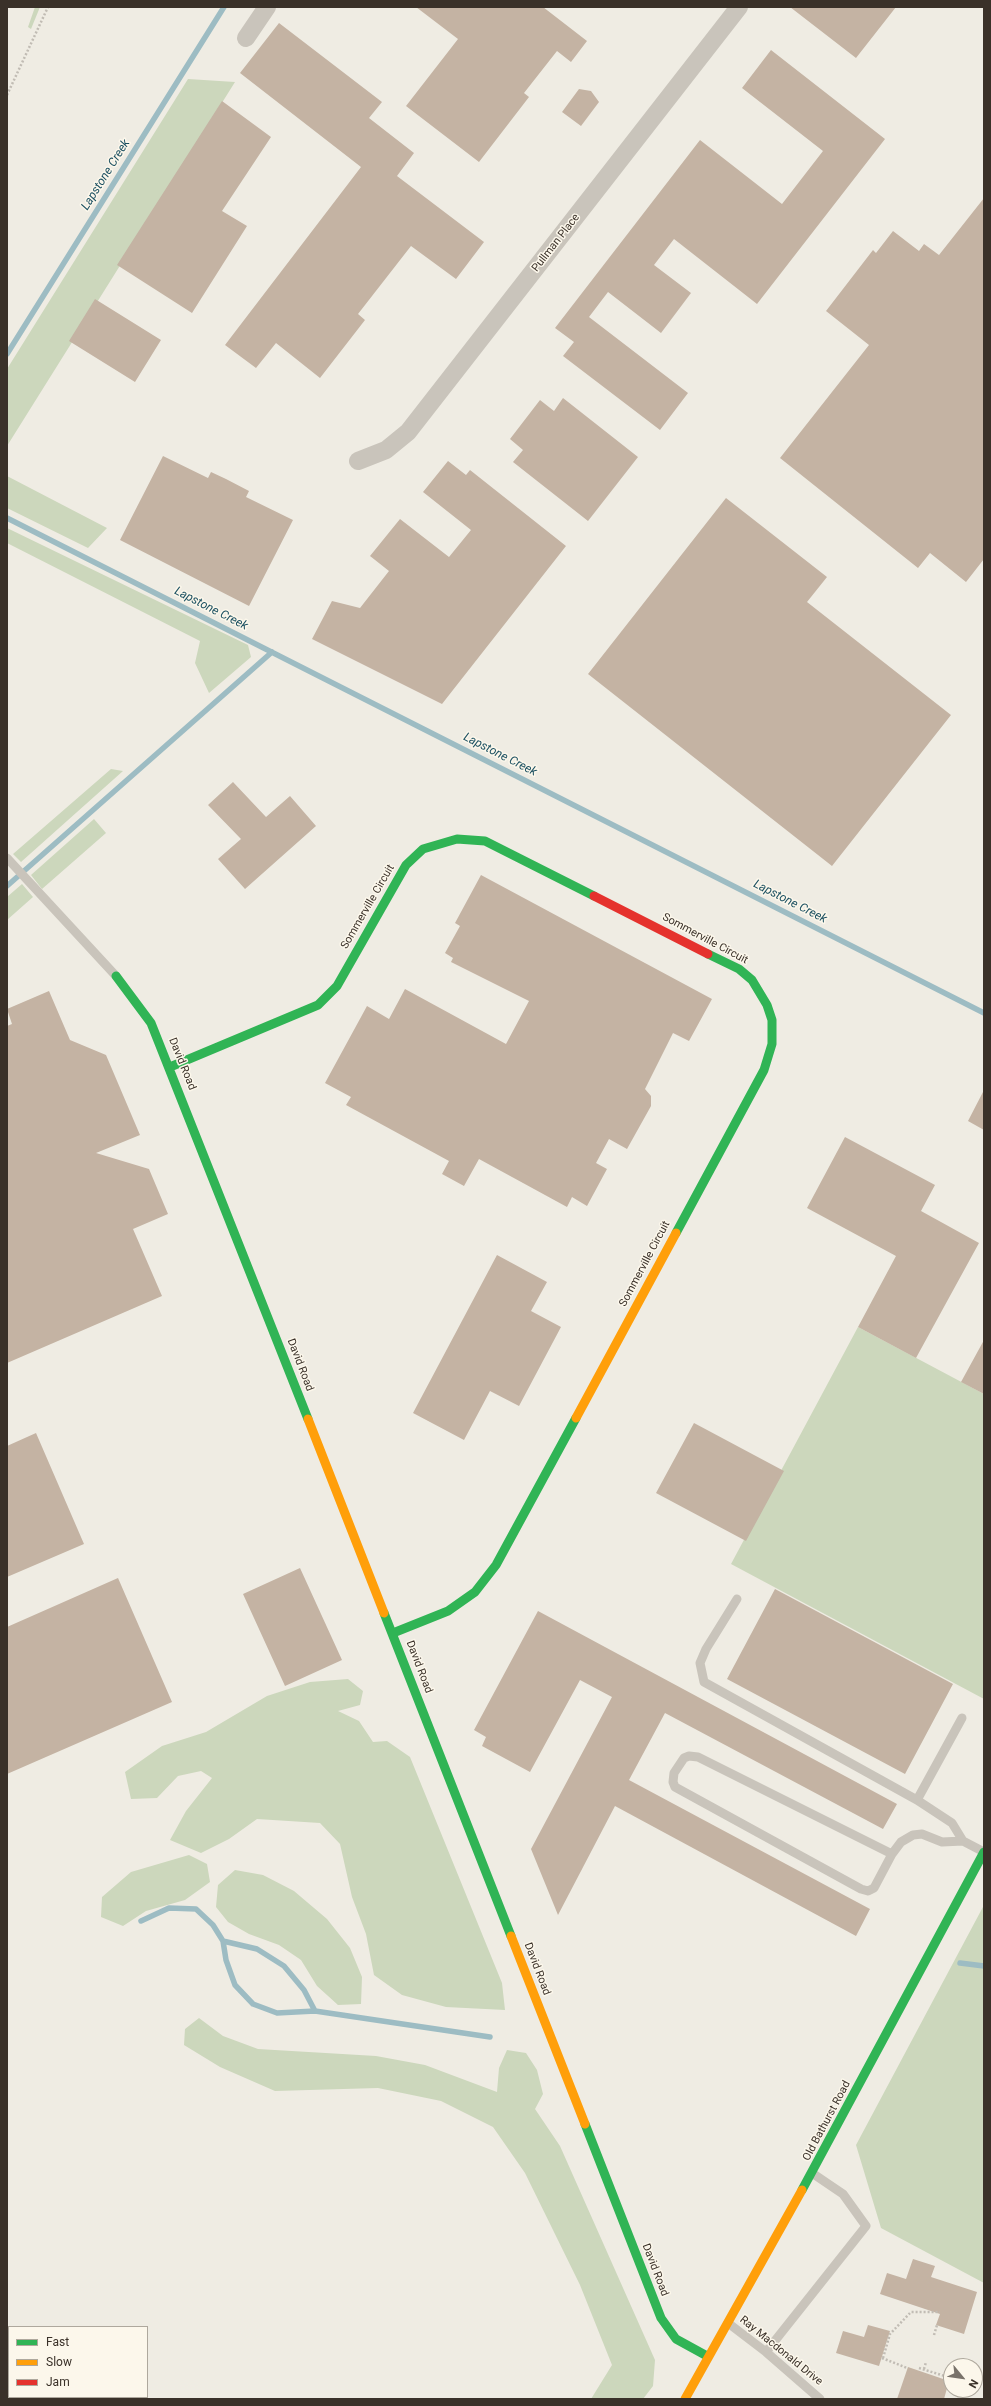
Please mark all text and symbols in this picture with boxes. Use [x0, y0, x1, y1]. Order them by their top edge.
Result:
water label: Lapstone Creek [79, 137, 133, 213]
street label: Pullman Place [529, 211, 583, 275]
water label: Lapstone Creek [172, 584, 250, 634]
water label: Lapstone Creek [461, 730, 539, 780]
street label: Sommerville Circuit [338, 862, 398, 952]
water label: Lapstone Creek [751, 877, 829, 927]
street label: Sommerville Circuit [660, 911, 750, 967]
street label: David Road [166, 1036, 198, 1092]
street label: Sommerville Circuit [617, 1219, 673, 1309]
street label: David Road [284, 1337, 316, 1393]
street label: David Road [403, 1639, 435, 1695]
street label: David Road [521, 1941, 553, 1997]
street label: Old Bathurst Road [800, 2079, 854, 2163]
street label: David Road [639, 2242, 671, 2298]
street label: Ray Macdonald Drive [737, 2314, 825, 2388]
legend [8, 2326, 148, 2398]
text: Fast [46, 2335, 69, 2349]
text: Slow [46, 2355, 72, 2369]
north arrow [943, 2358, 983, 2398]
text: Jam [46, 2375, 70, 2389]
text: N [965, 2377, 981, 2390]

